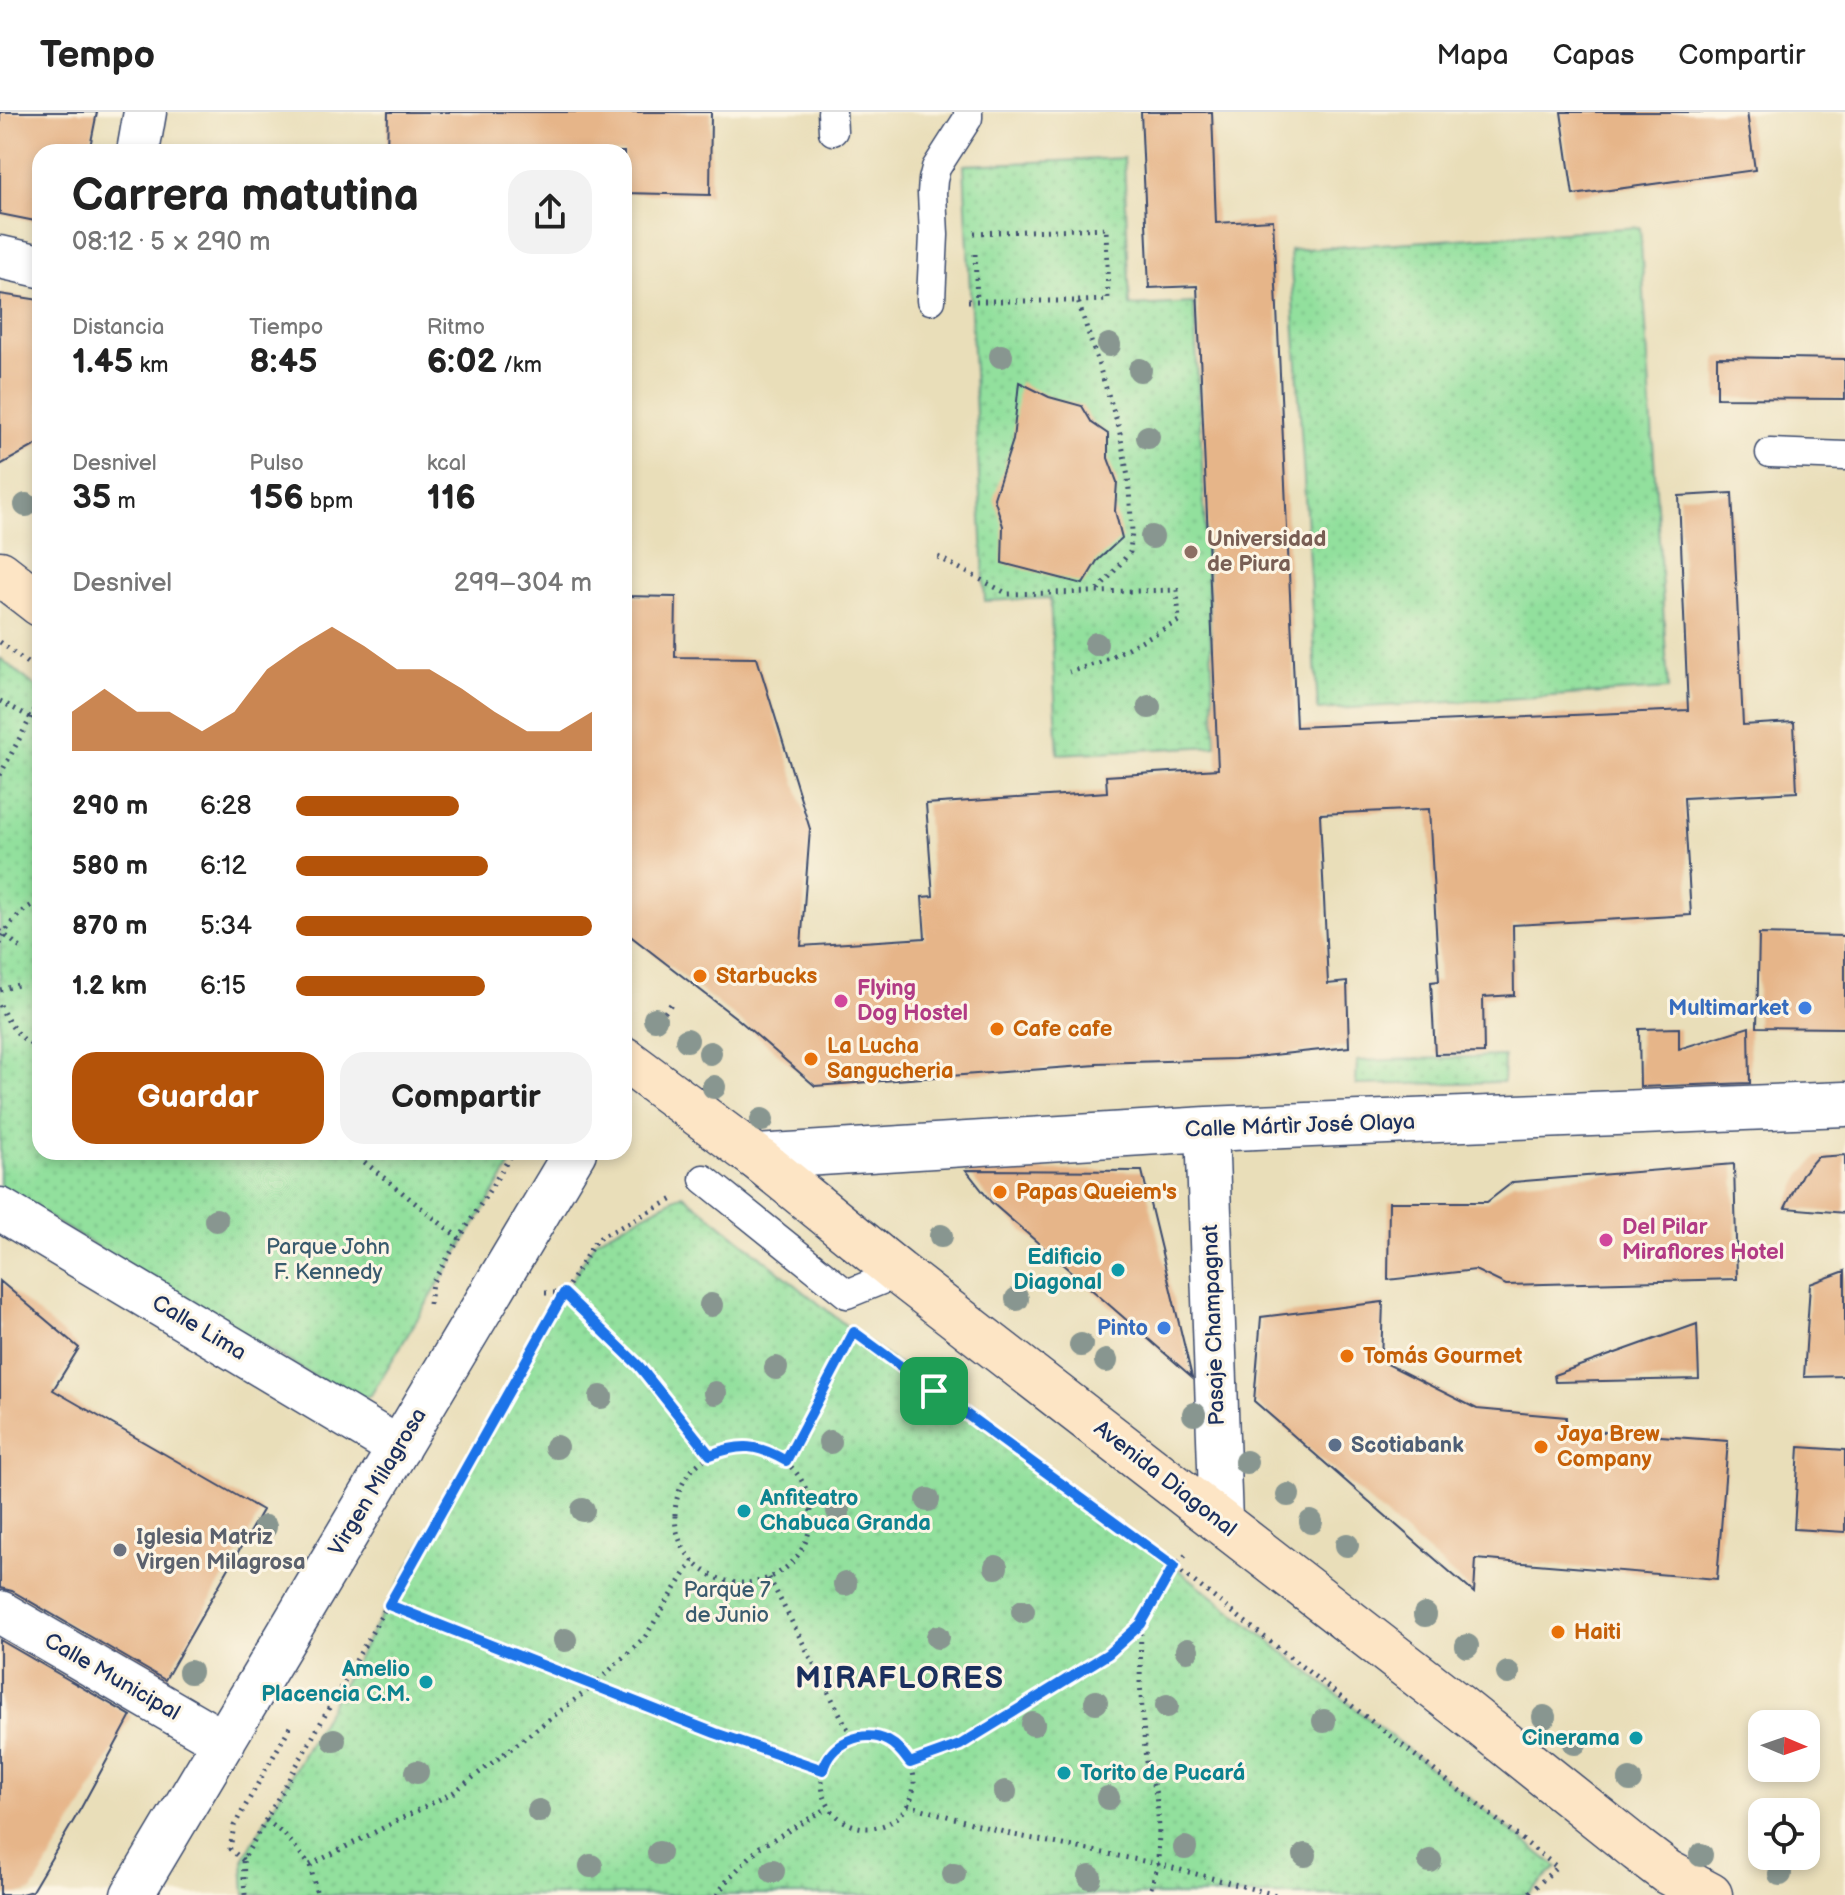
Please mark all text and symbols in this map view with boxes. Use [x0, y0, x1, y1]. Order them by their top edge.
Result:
text: Tempo [40, 33, 155, 78]
text: Mapa [1436, 39, 1509, 72]
text: Capas [1553, 39, 1634, 72]
text: Compartir [1678, 39, 1805, 72]
text: Carrera matutina [72, 170, 419, 223]
button: share [508, 170, 592, 254]
text: 08:12 · 5 × 290 m [72, 227, 270, 258]
text: Distancia [72, 314, 164, 341]
text: Tiempo [249, 314, 323, 341]
text: Ritmo [427, 314, 485, 341]
text: 1.45 [72, 341, 133, 382]
text: 8:45 [249, 341, 318, 382]
text: 6:02 [427, 341, 497, 382]
text: km [133, 352, 168, 379]
text: /km [497, 352, 542, 379]
text: Desnivel [72, 450, 157, 477]
text: Pulso [249, 450, 304, 477]
text: kcal [427, 450, 466, 477]
text: 35 [72, 477, 111, 518]
text: 156 [249, 477, 304, 518]
text: 116 [427, 477, 476, 518]
text: m [111, 488, 136, 515]
text: bpm [304, 488, 353, 515]
place label: Universidad de Piura [1207, 526, 1326, 578]
marker: Universidad de Piura [1182, 543, 1200, 561]
text: Desnivel [72, 568, 172, 599]
text: 299–304 m [454, 568, 592, 599]
text: 290 m [72, 791, 148, 822]
text: 6:28 [200, 791, 252, 822]
text: 580 m [72, 851, 148, 882]
text: 6:12 [200, 851, 247, 882]
text: 870 m [72, 911, 147, 942]
text: 5:34 [200, 911, 252, 942]
place label: Starbucks [716, 963, 818, 990]
marker: Starbucks [691, 967, 709, 985]
text: 1.2 km [72, 971, 147, 1002]
text: 6:15 [200, 971, 246, 1002]
place label: Flying Dog Hostel [857, 975, 968, 1027]
marker: Flying Dog Hostel [832, 992, 850, 1010]
place label: Multimarket [1668, 995, 1790, 1022]
marker: Multimarket [1796, 999, 1814, 1017]
place label: Cafe cafe [1013, 1016, 1112, 1043]
marker: Cafe cafe [988, 1020, 1006, 1038]
place label: La Lucha Sangucheria [827, 1033, 954, 1085]
marker: La Lucha Sangucheria [802, 1050, 820, 1068]
button: Guardar [72, 1052, 324, 1144]
button: Compartir [340, 1052, 592, 1144]
street label: Calle Mártìr José Olaya [1184, 1108, 1416, 1144]
place label: Papas Queiem's [1016, 1179, 1177, 1206]
marker: Papas Queiem's [991, 1183, 1009, 1201]
place label: Del Pilar Miraflores Hotel [1622, 1214, 1784, 1266]
street label: Pasaje Champagnat [1197, 1224, 1231, 1426]
marker: Del Pilar Miraflores Hotel [1597, 1231, 1615, 1249]
park label: Parque John F. Kennedy [266, 1234, 390, 1286]
place label: Edificio Diagonal [1013, 1244, 1102, 1296]
marker: Edificio Diagonal [1109, 1261, 1127, 1279]
street label: Calle Lima [147, 1289, 251, 1367]
place label: Pinto [1097, 1315, 1148, 1342]
marker: Pinto [1155, 1319, 1173, 1337]
place label: Tomás Gourmet [1363, 1343, 1523, 1370]
marker: Tomás Gourmet [1338, 1347, 1356, 1365]
pin [900, 1357, 968, 1425]
icon: arrive [912, 1369, 956, 1413]
street label: Virgen Milagrosa [323, 1403, 433, 1561]
street label: Avenida Diagonal [1088, 1415, 1242, 1543]
place label: Jaya Brew Company [1557, 1421, 1660, 1473]
place label: Scotiabank [1351, 1432, 1464, 1459]
marker: Scotiabank [1326, 1436, 1344, 1454]
marker: Jaya Brew Company [1532, 1438, 1550, 1456]
place label: Anfiteatro Chabuca Granda [759, 1485, 931, 1537]
marker: Anfiteatro Chabuca Granda [735, 1502, 753, 1520]
place label: Iglesia Matriz Virgen Milagrosa [136, 1524, 306, 1576]
marker: Iglesia Matriz Virgen Milagrosa [111, 1541, 129, 1559]
park label: Parque 7 de Junio [683, 1577, 771, 1629]
place label: Haiti [1574, 1619, 1621, 1646]
marker: Haiti [1549, 1623, 1567, 1641]
street label: Calle Municipal [39, 1627, 185, 1727]
place label: Amelio Placencia C.M. [261, 1656, 410, 1708]
district label: MIRAFLORES [795, 1661, 1005, 1697]
marker: Amelio Placencia C.M. [417, 1673, 435, 1691]
north arrow [1748, 1710, 1820, 1782]
map controls [1748, 1710, 1820, 1870]
place label: Cinerama [1522, 1725, 1620, 1752]
marker: Cinerama [1627, 1729, 1645, 1747]
place label: Torito de Pucará [1080, 1760, 1245, 1787]
marker: Torito de Pucará [1055, 1764, 1073, 1782]
button: locate [1748, 1798, 1820, 1870]

